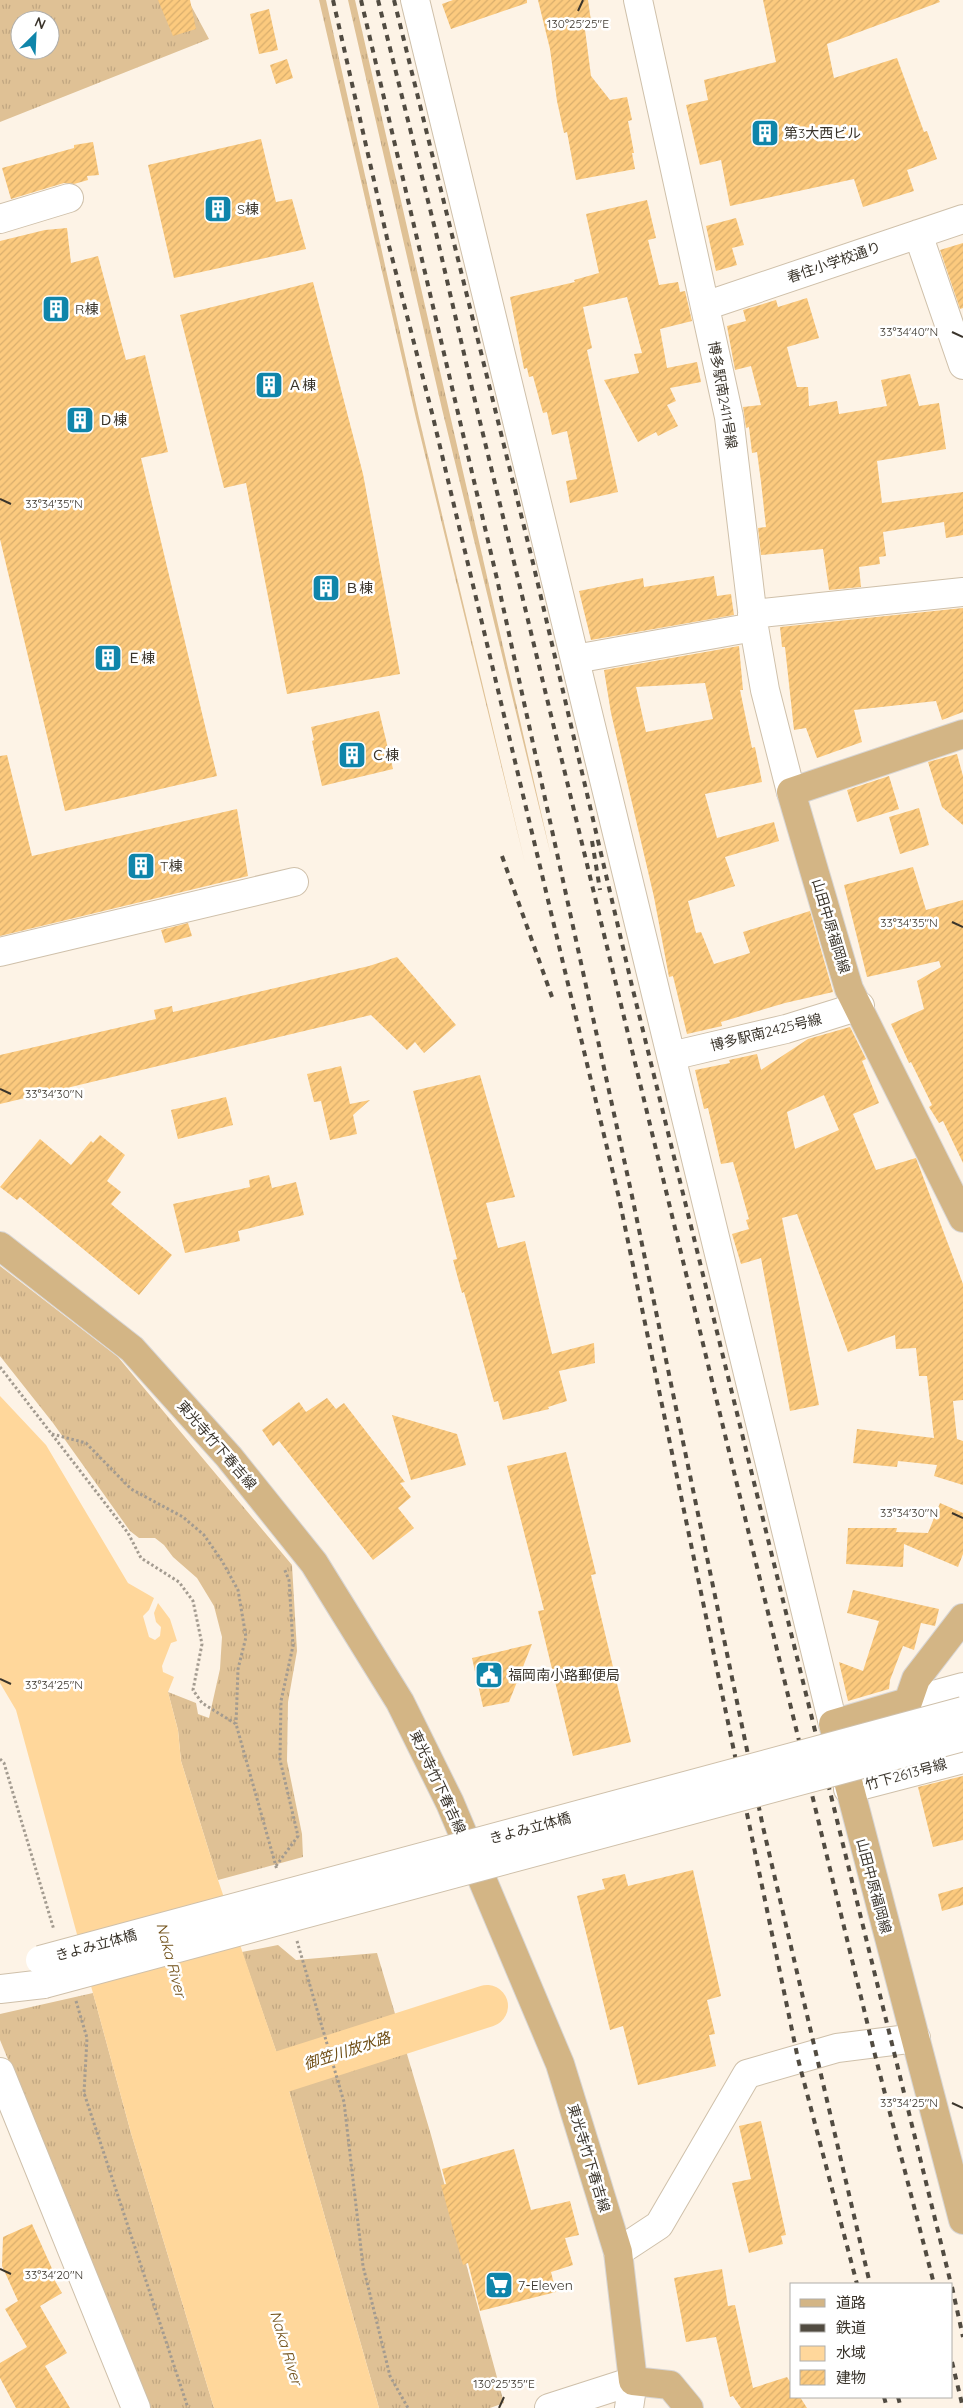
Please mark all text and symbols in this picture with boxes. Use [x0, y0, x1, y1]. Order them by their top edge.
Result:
north arrow [10, 10, 60, 60]
text: N [32, 13, 49, 33]
text: 130°25'25"E [547, 16, 609, 31]
building icon: 第3大西ビル [750, 118, 780, 148]
place label: 第3大西ビル [784, 124, 861, 142]
building icon: S棟 [203, 194, 233, 224]
place label: S棟 [237, 200, 259, 218]
street label: 春住小学校通り [785, 238, 883, 286]
building icon: R棟 [41, 294, 71, 324]
place label: R棟 [75, 300, 98, 318]
text: 33°34'40"N [880, 324, 938, 339]
street label: 博多駅南2411号線 [705, 340, 741, 450]
building icon: Ａ棟 [254, 370, 284, 400]
place label: Ａ棟 [288, 376, 316, 394]
building icon: Ｄ棟 [65, 405, 95, 435]
place label: Ｄ棟 [99, 411, 127, 429]
text: 33°34'35"N [25, 496, 83, 511]
building icon: Ｂ棟 [311, 573, 341, 603]
place label: Ｂ棟 [345, 579, 373, 597]
building icon: Ｅ棟 [93, 643, 123, 673]
place label: Ｅ棟 [127, 649, 155, 667]
building icon: Ｃ棟 [337, 740, 367, 770]
place label: Ｃ棟 [371, 746, 399, 764]
building icon: T棟 [126, 851, 156, 881]
place label: T棟 [160, 857, 182, 875]
street label: 山田中原福岡線 [808, 877, 854, 975]
text: 33°34'35"N [880, 915, 938, 930]
street label: 博多駅南2425号線 [708, 1009, 824, 1055]
text: 33°34'30"N [25, 1086, 83, 1101]
street label: 東光寺竹下春吉線 [173, 1397, 261, 1493]
text: 33°34'30"N [880, 1505, 938, 1520]
public building icon: 福岡南小路郵便局 [474, 1660, 504, 1690]
place label: 福岡南小路郵便局 [508, 1666, 620, 1684]
text: 33°34'25"N [25, 1677, 83, 1692]
street label: 東光寺竹下春吉線 [406, 1727, 470, 1837]
street label: 竹下2613号線 [863, 1754, 949, 1794]
street label: きよみ立体橋 [487, 1808, 573, 1848]
street label: 山田中原福岡線 [853, 1836, 895, 1936]
water label: Naka River [152, 1920, 191, 2001]
street label: きよみ立体橋 [53, 1925, 139, 1965]
water label: 御笠川放水路 [301, 2027, 394, 2073]
text: 33°34'25"N [880, 2095, 938, 2110]
street label: 東光寺竹下春吉線 [564, 2102, 614, 2214]
text: 33°34'20"N [25, 2267, 83, 2282]
supermarket icon: 7-Eleven [484, 2270, 514, 2300]
place label: 7-Eleven [518, 2276, 573, 2294]
legend [790, 2283, 953, 2398]
text: 道路 [836, 2293, 866, 2312]
water label: Naka River [266, 2308, 307, 2389]
text: 鉄道 [836, 2318, 866, 2337]
text: 水域 [836, 2343, 866, 2362]
text: 建物 [836, 2368, 866, 2387]
text: 130°25'35"E [473, 2376, 535, 2391]

